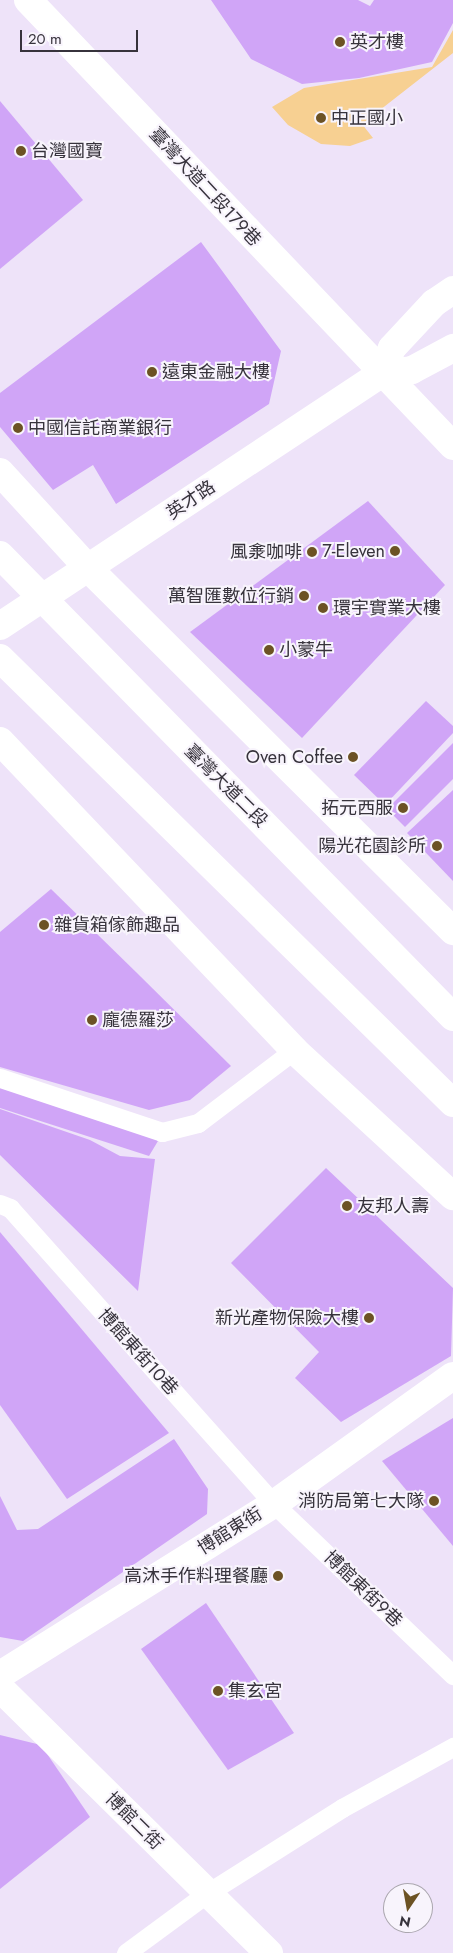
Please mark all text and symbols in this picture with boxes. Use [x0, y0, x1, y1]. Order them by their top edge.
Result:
scale bar [22, 20, 140, 52]
text: 20 m [28, 28, 62, 50]
place label: 英才樓 [350, 31, 404, 53]
marker: 英才樓 [334, 36, 346, 48]
place label: 中正國小 [331, 107, 403, 129]
marker: 中正國小 [315, 112, 327, 124]
street label: 臺灣大道二段179巷 [145, 123, 265, 251]
place label: 台灣國寶 [31, 140, 103, 162]
marker: 台灣國寶 [15, 145, 27, 157]
place label: 遠東金融大樓 [162, 361, 270, 383]
marker: 遠東金融大樓 [146, 366, 158, 378]
place label: 中國信託商業銀行 [28, 417, 172, 439]
marker: 中國信託商業銀行 [12, 422, 24, 434]
street label: 英才路 [163, 476, 219, 524]
place label: 7-Eleven [322, 540, 385, 562]
place label: 風淾咖啡 [230, 541, 302, 563]
marker: 7-Eleven [389, 545, 401, 557]
marker: 風淾咖啡 [306, 546, 318, 558]
place label: 萬智匯數位行銷 [168, 585, 294, 607]
marker: 萬智匯數位行銷 [298, 590, 310, 602]
place label: 環宇實業大樓 [333, 597, 441, 619]
marker: 環宇實業大樓 [317, 602, 329, 614]
place label: 小蒙牛 [279, 639, 333, 661]
marker: 小蒙牛 [263, 644, 275, 656]
street label: 臺灣大道二段 [180, 740, 272, 832]
place label: Oven Coffee [246, 746, 343, 768]
marker: Oven Coffee [347, 751, 359, 763]
place label: 拓元西服 [321, 797, 393, 819]
marker: 拓元西服 [397, 802, 409, 814]
place label: 陽光花園診所 [318, 835, 426, 857]
marker: 陽光花園診所 [430, 839, 444, 853]
place label: 雜貨箱傢飾趣品 [54, 914, 180, 936]
marker: 雜貨箱傢飾趣品 [38, 919, 50, 931]
place label: 龐德羅莎 [102, 1009, 174, 1031]
marker: 龐德羅莎 [86, 1014, 98, 1026]
place label: 友邦人壽 [357, 1195, 429, 1217]
marker: 友邦人壽 [341, 1200, 353, 1212]
street label: 博館東街10巷 [94, 1304, 182, 1400]
place label: 新光產物保險大樓 [215, 1307, 359, 1329]
marker: 新光產物保險大樓 [363, 1312, 375, 1324]
place label: 消防局第七大隊 [298, 1490, 424, 1512]
marker: 消防局第七大隊 [428, 1495, 440, 1507]
street label: 博館東街 [194, 1503, 266, 1559]
street label: 博館東街9巷 [319, 1546, 407, 1632]
place label: 高沐手作料理餐廳 [124, 1565, 268, 1587]
marker: 高沐手作料理餐廳 [272, 1570, 284, 1582]
place label: 集玄宮 [228, 1680, 282, 1702]
marker: 集玄宮 [212, 1685, 224, 1697]
street label: 博館二街 [101, 1788, 167, 1854]
north arrow [383, 1883, 433, 1933]
text: N [398, 1911, 413, 1933]

